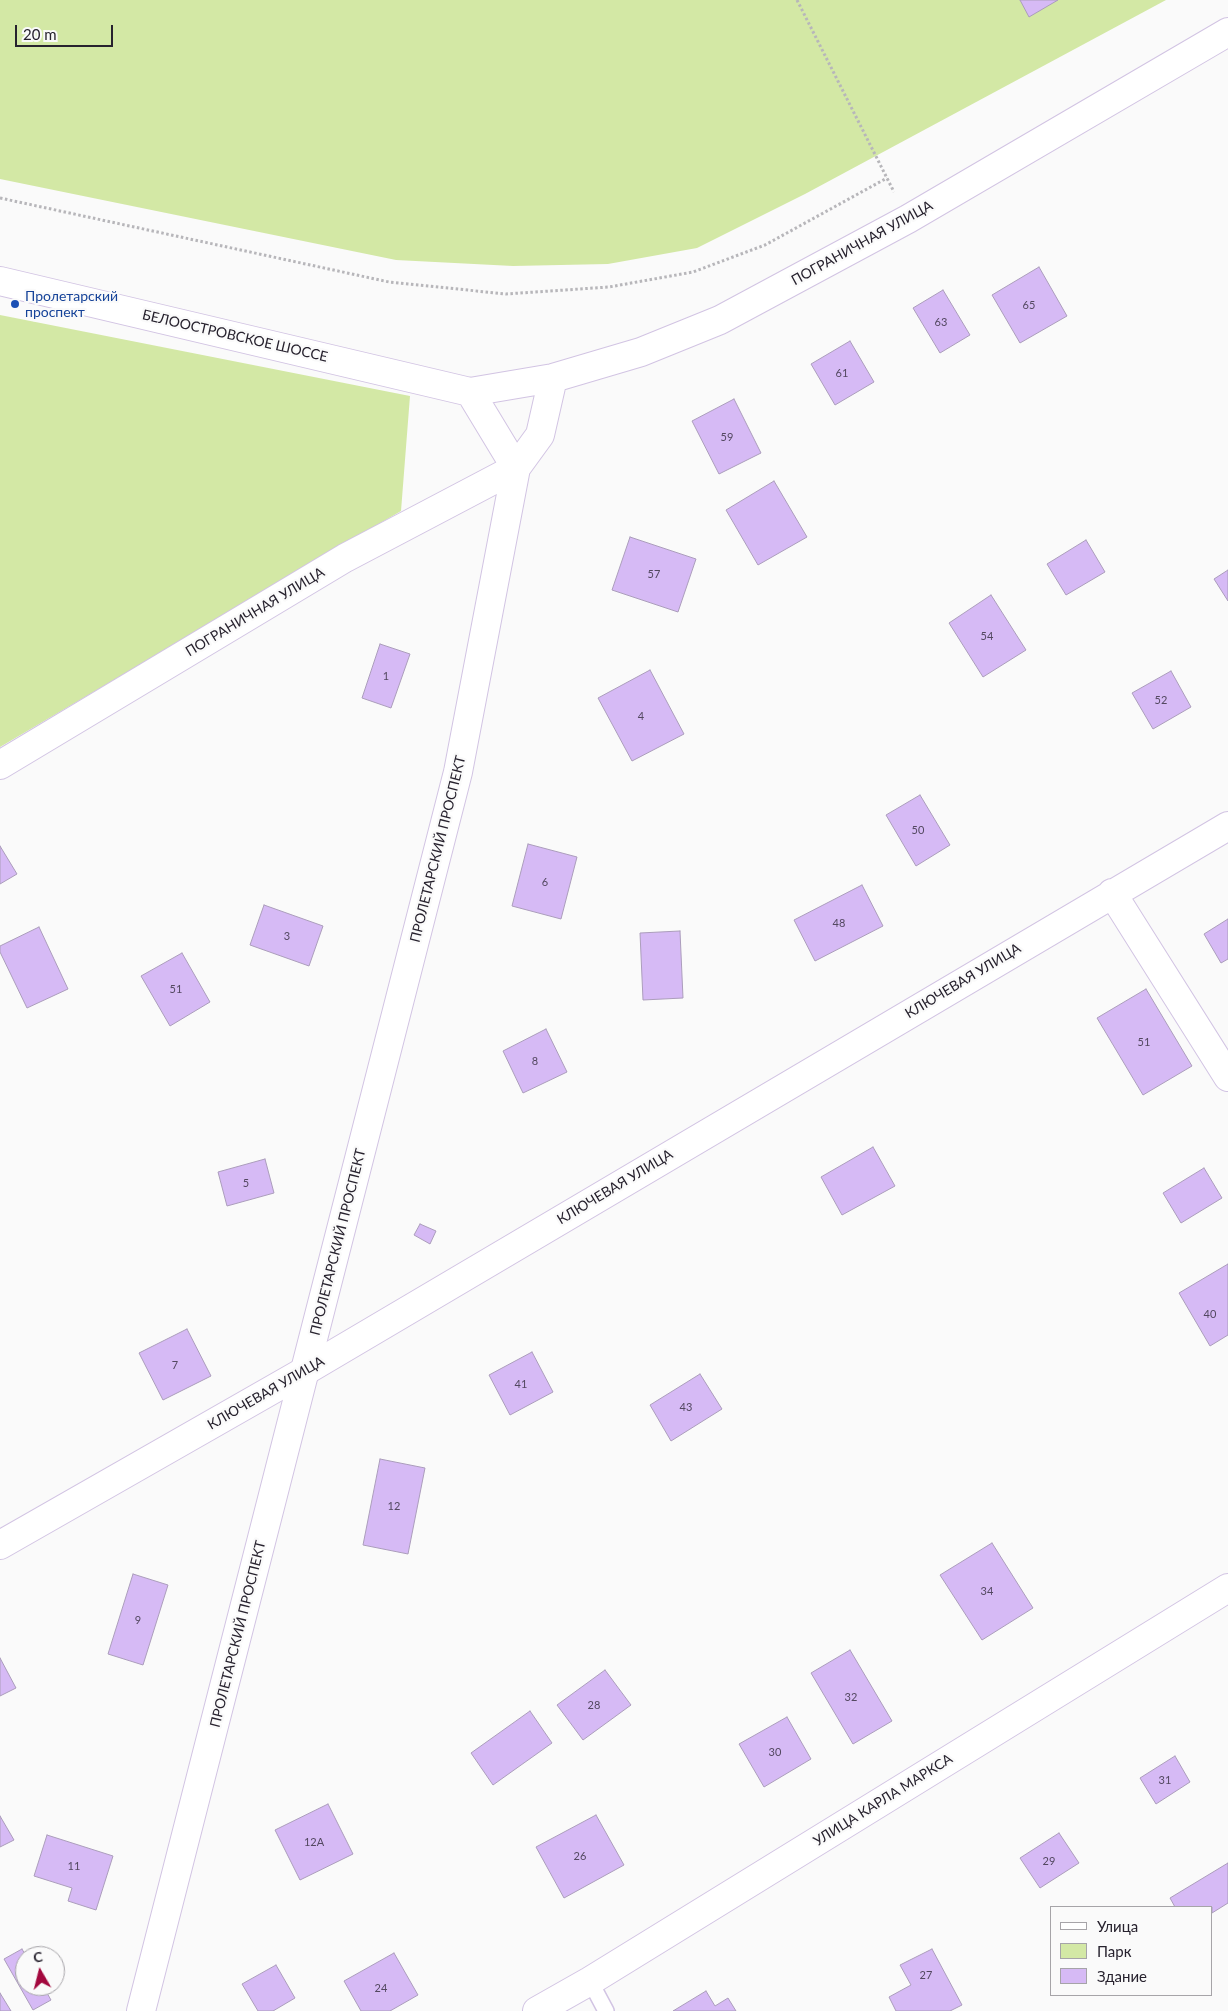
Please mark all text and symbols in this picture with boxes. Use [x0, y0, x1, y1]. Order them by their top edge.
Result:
scale bar [18, 15, 115, 47]
text: 20 m [23, 25, 57, 43]
street label: ПОГРАНИЧНАЯ УЛИЦА [788, 197, 936, 289]
place label: Пролетарский проспект [25, 288, 118, 321]
marker: Пролетарский проспект [9, 298, 21, 310]
house number: 65 [1023, 298, 1035, 312]
street label: БЕЛООСТРОВСКОЕ ШОССЕ [141, 306, 329, 366]
house number: 63 [935, 315, 947, 329]
house number: 61 [836, 366, 848, 380]
house number: 59 [721, 430, 733, 444]
street label: ПОГРАНИЧНАЯ УЛИЦА [183, 564, 327, 660]
house number: 57 [648, 567, 660, 581]
house number: 54 [981, 629, 993, 643]
house number: 1 [383, 669, 389, 683]
house number: 52 [1155, 693, 1167, 707]
house number: 4 [638, 709, 644, 723]
street label: ПРОЛЕТАРСКИЙ ПРОСПЕКТ [407, 754, 469, 944]
house number: 50 [912, 823, 924, 837]
house number: 6 [542, 875, 548, 889]
house number: 48 [833, 916, 845, 930]
house number: 3 [284, 929, 290, 943]
street label: КЛЮЧЕВАЯ УЛИЦА [902, 940, 1024, 1022]
house number: 51 [170, 982, 182, 996]
house number: 51 [1138, 1035, 1150, 1049]
house number: 8 [532, 1054, 538, 1068]
street label: КЛЮЧЕВАЯ УЛИЦА [554, 1146, 676, 1228]
street label: ПРОЛЕТАРСКИЙ ПРОСПЕКТ [307, 1147, 369, 1337]
house number: 5 [243, 1176, 249, 1190]
house number: 40 [1204, 1307, 1216, 1321]
street label: КЛЮЧЕВАЯ УЛИЦА [205, 1353, 327, 1433]
house number: 7 [172, 1358, 178, 1372]
house number: 41 [515, 1377, 527, 1391]
house number: 43 [680, 1400, 692, 1414]
house number: 12 [388, 1499, 400, 1513]
street label: ПРОЛЕТАРСКИЙ ПРОСПЕКТ [207, 1539, 269, 1729]
house number: 34 [981, 1584, 993, 1598]
house number: 9 [135, 1613, 141, 1627]
house number: 32 [845, 1690, 857, 1704]
house number: 28 [588, 1698, 600, 1712]
house number: 30 [769, 1745, 781, 1759]
street label: УЛИЦА КАРЛА МАРКСА [810, 1750, 956, 1850]
house number: 31 [1159, 1773, 1171, 1787]
house number: 12А [304, 1835, 324, 1849]
house number: 26 [574, 1849, 586, 1863]
house number: 29 [1043, 1854, 1055, 1868]
house number: 11 [68, 1859, 80, 1873]
legend [1050, 1906, 1213, 1996]
text: Улица [1097, 1917, 1138, 1935]
text: Парк [1097, 1942, 1131, 1960]
north arrow [15, 1946, 65, 1996]
text: С [32, 1948, 44, 1966]
text: Здание [1097, 1967, 1147, 1985]
house number: 27 [920, 1968, 932, 1982]
house number: 24 [375, 1981, 387, 1995]

